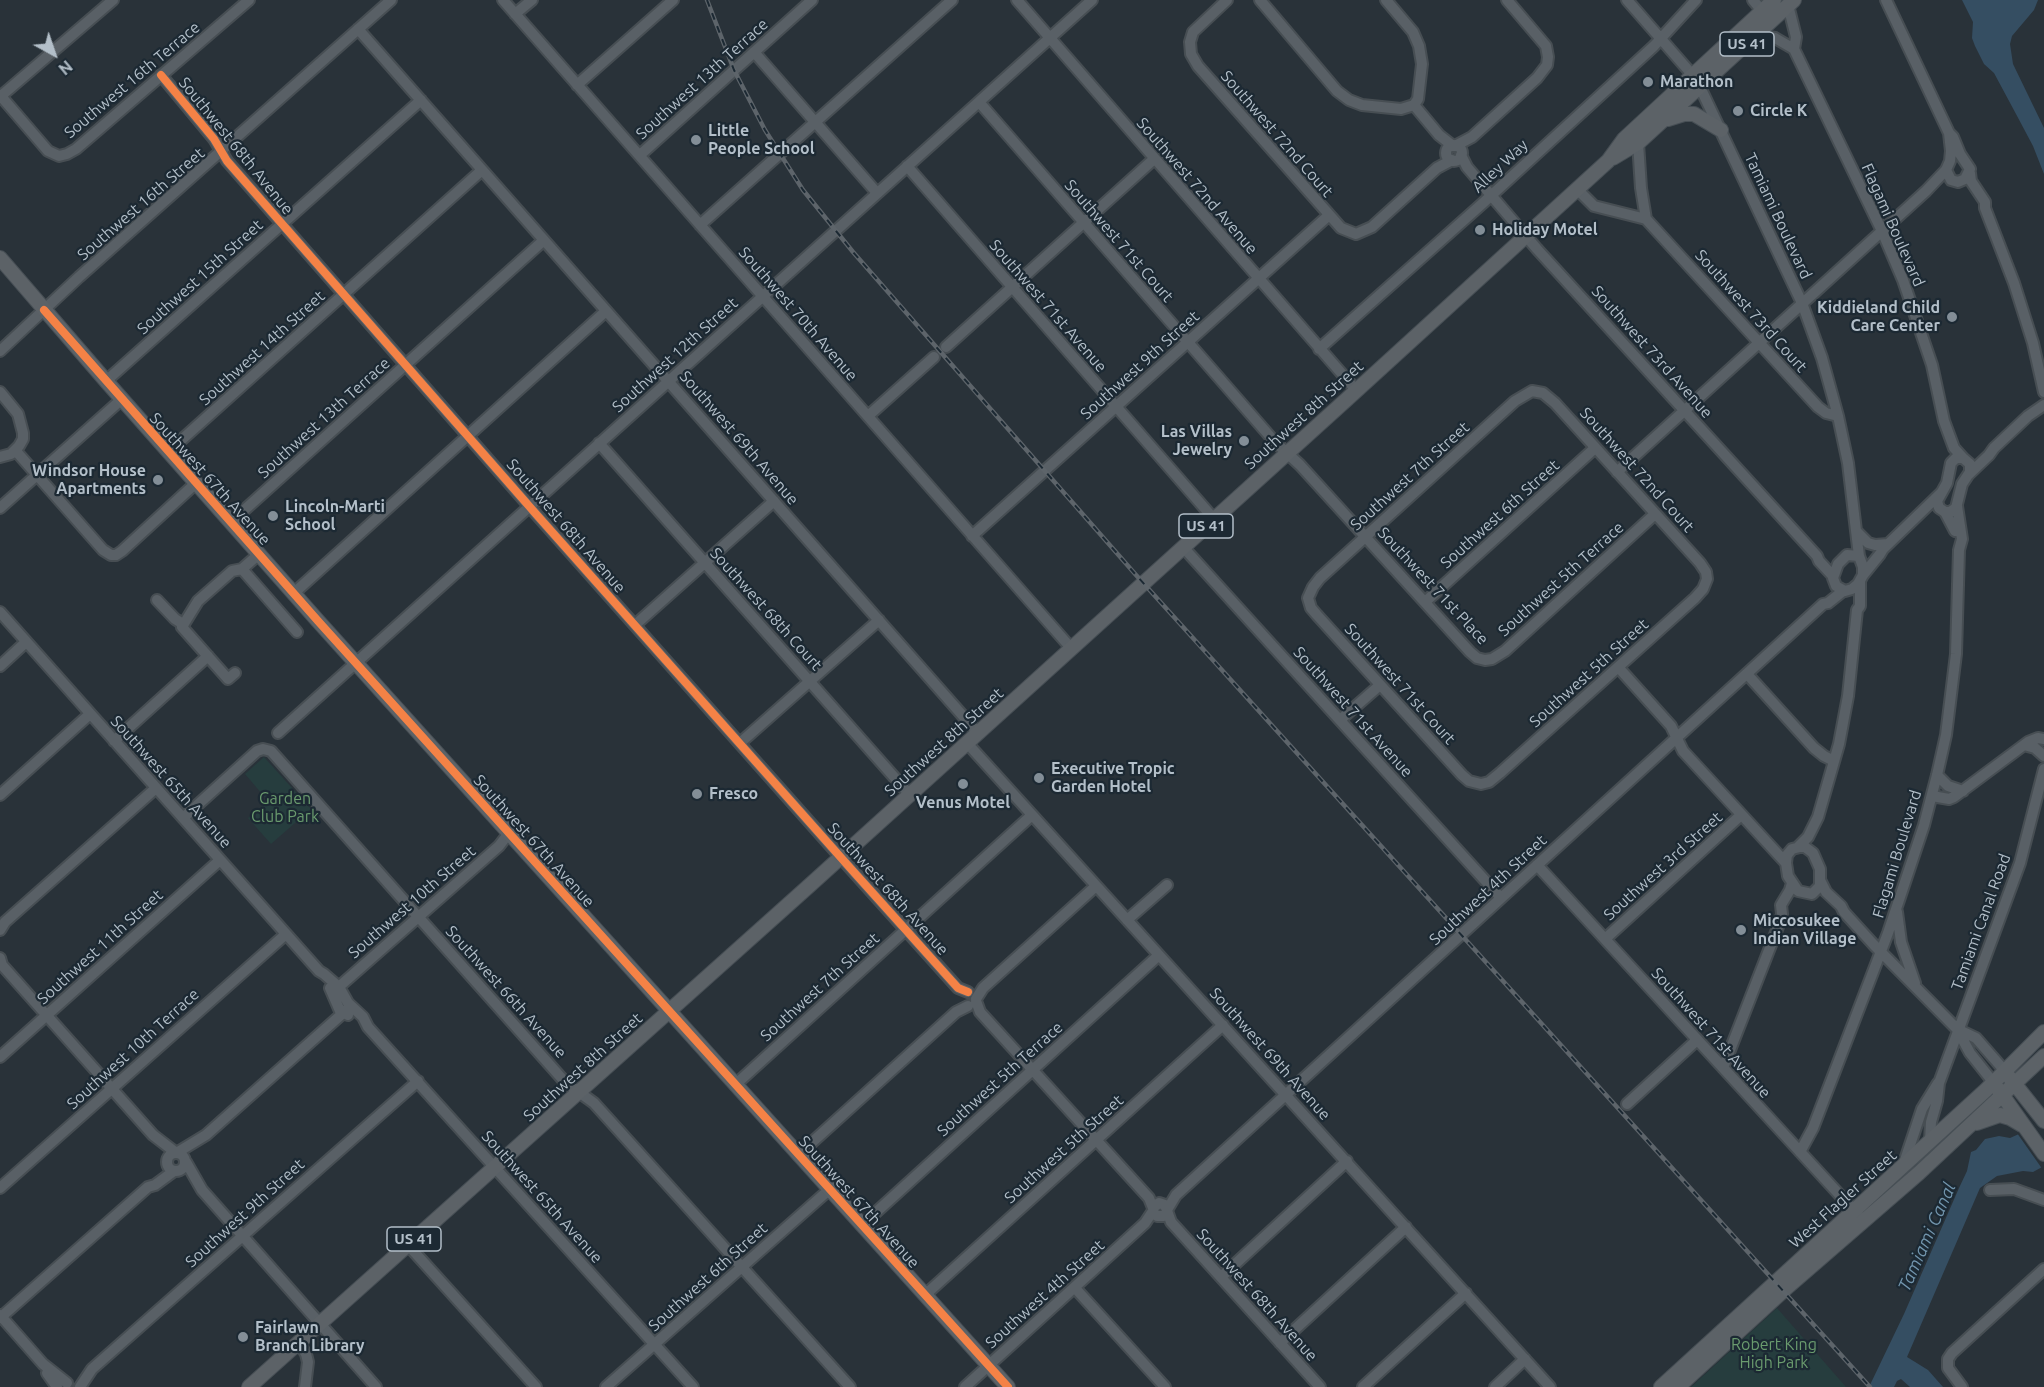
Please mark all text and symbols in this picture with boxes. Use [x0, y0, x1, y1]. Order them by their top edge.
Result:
street label: Southwest 13th Terrace [632, 15, 772, 143]
street label: Southwest 16th Terrace [60, 18, 204, 142]
north arrow [24, 24, 84, 84]
road number: US 41 [1720, 32, 1774, 56]
text: N [55, 57, 76, 79]
street label: Southwest 72nd Court [1217, 67, 1337, 201]
place label: Marathon [1660, 72, 1733, 92]
street label: Southwest 68th Avenue [175, 73, 297, 219]
marker: Marathon [1641, 75, 1655, 89]
place label: Circle K [1750, 101, 1807, 121]
marker: Circle K [1731, 104, 1745, 118]
street label: Southwest 72nd Avenue [1133, 114, 1261, 258]
place label: Little People School [708, 121, 815, 159]
marker: Little People School [689, 133, 703, 147]
street label: Alley Way [1468, 135, 1532, 197]
street label: Southwest 16th Street [73, 144, 209, 264]
street label: Tamiami Boulevard [1740, 150, 1816, 282]
street label: Flagami Boulevard [1857, 160, 1929, 290]
street label: Southwest 71st Court [1061, 176, 1177, 306]
street label: Southwest 15th Street [133, 216, 267, 338]
place label: Holiday Motel [1492, 220, 1598, 240]
marker: Holiday Motel [1473, 223, 1487, 237]
street label: Southwest 71st Avenue [985, 236, 1111, 376]
street label: Southwest 70th Avenue [735, 243, 861, 385]
street label: Southwest 73rd Court [1691, 246, 1811, 376]
street label: Southwest 73rd Avenue [1588, 282, 1716, 422]
street label: Southwest 14th Street [195, 287, 329, 409]
street label: Southwest 12th Street [608, 294, 742, 416]
place label: Kiddieland Child Care Center [1817, 298, 1940, 336]
street label: Southwest 9th Street [1077, 307, 1203, 423]
marker: Kiddieland Child Care Center [1945, 310, 1959, 324]
street label: Southwest 13th Terrace [254, 354, 394, 482]
street label: Southwest 8th Street [1241, 357, 1367, 473]
street label: Southwest 69th Avenue [676, 367, 802, 509]
street label: Southwest 72nd Court [1576, 404, 1698, 536]
street label: Southwest 67th Avenue [146, 409, 274, 549]
street label: Southwest 7th Street [1347, 418, 1473, 534]
place label: Las Villas Jewelry [1161, 422, 1232, 460]
marker: Las Villas Jewelry [1237, 434, 1251, 448]
street label: Southwest 68th Avenue [503, 455, 629, 597]
street label: Southwest 6th Street [1437, 456, 1563, 572]
place label: Windsor House Apartments [32, 461, 146, 499]
marker: Windsor House Apartments [151, 473, 165, 487]
place label: Lincoln-Marti School [285, 497, 385, 535]
marker: Lincoln-Marti School [266, 509, 280, 523]
road number: US 41 [1179, 514, 1233, 538]
street label: Southwest 5th Terrace [1494, 518, 1628, 640]
street label: Southwest 71st Place [1374, 523, 1492, 649]
street label: Southwest 68th Court [706, 544, 826, 674]
street label: Southwest 5th Street [1526, 615, 1652, 731]
street label: Southwest 71st Court [1341, 620, 1459, 748]
street label: Southwest 71st Avenue [1289, 643, 1417, 781]
street label: Southwest 8th Street [881, 684, 1007, 800]
street label: Southwest 65th Avenue [107, 712, 235, 852]
place label: Executive Tropic Garden Hotel [1051, 759, 1175, 797]
street label: Southwest 67th Avenue [470, 771, 598, 911]
marker: Executive Tropic Garden Hotel [1032, 771, 1046, 785]
marker: Venus Motel [956, 777, 970, 791]
place label: Fresco [709, 784, 758, 804]
marker: Fresco [690, 787, 704, 801]
street label: Flagami Boulevard [1868, 788, 1926, 920]
park label: Garden Club Park [251, 789, 319, 827]
place label: Venus Motel [916, 793, 1010, 813]
street label: Southwest 3rd Street [1600, 808, 1726, 924]
street label: Southwest 68th Avenue [824, 819, 952, 959]
street label: Southwest 4th Street [1425, 831, 1551, 949]
street label: Southwest 10th Street [344, 842, 480, 962]
street label: Tamiami Canal Road [1947, 851, 2015, 993]
street label: Southwest 11th Street [33, 886, 167, 1008]
place label: Miccosukee Indian Village [1753, 911, 1856, 949]
street label: Southwest 66th Avenue [442, 922, 570, 1062]
marker: Miccosukee Indian Village [1734, 923, 1748, 937]
street label: Southwest 7th Street [757, 929, 883, 1045]
street label: Southwest 71st Avenue [1647, 964, 1775, 1102]
street label: Southwest 69th Avenue [1206, 984, 1334, 1124]
street label: Southwest 10th Terrace [63, 985, 203, 1113]
street label: Southwest 8th Street [520, 1009, 646, 1125]
street label: Southwest 5th Terrace [933, 1018, 1067, 1140]
street label: Southwest 5th Street [1001, 1091, 1127, 1207]
street label: Southwest 65th Avenue [478, 1127, 606, 1267]
street label: Southwest 67th Avenue [795, 1132, 923, 1272]
street label: West Flagler Street [1785, 1146, 1901, 1252]
street label: Southwest 9th Street [182, 1155, 308, 1271]
water label: Tamiami Canal [1893, 1179, 1961, 1295]
street label: Southwest 6th Street [645, 1219, 771, 1335]
street label: Southwest 68th Avenue [1193, 1225, 1321, 1365]
road number: US 41 [387, 1227, 441, 1251]
street label: Southwest 4th Street [982, 1236, 1108, 1352]
place label: Fairlawn Branch Library [255, 1318, 365, 1356]
marker: Fairlawn Branch Library [236, 1330, 250, 1344]
park label: Robert King High Park [1731, 1335, 1817, 1373]

